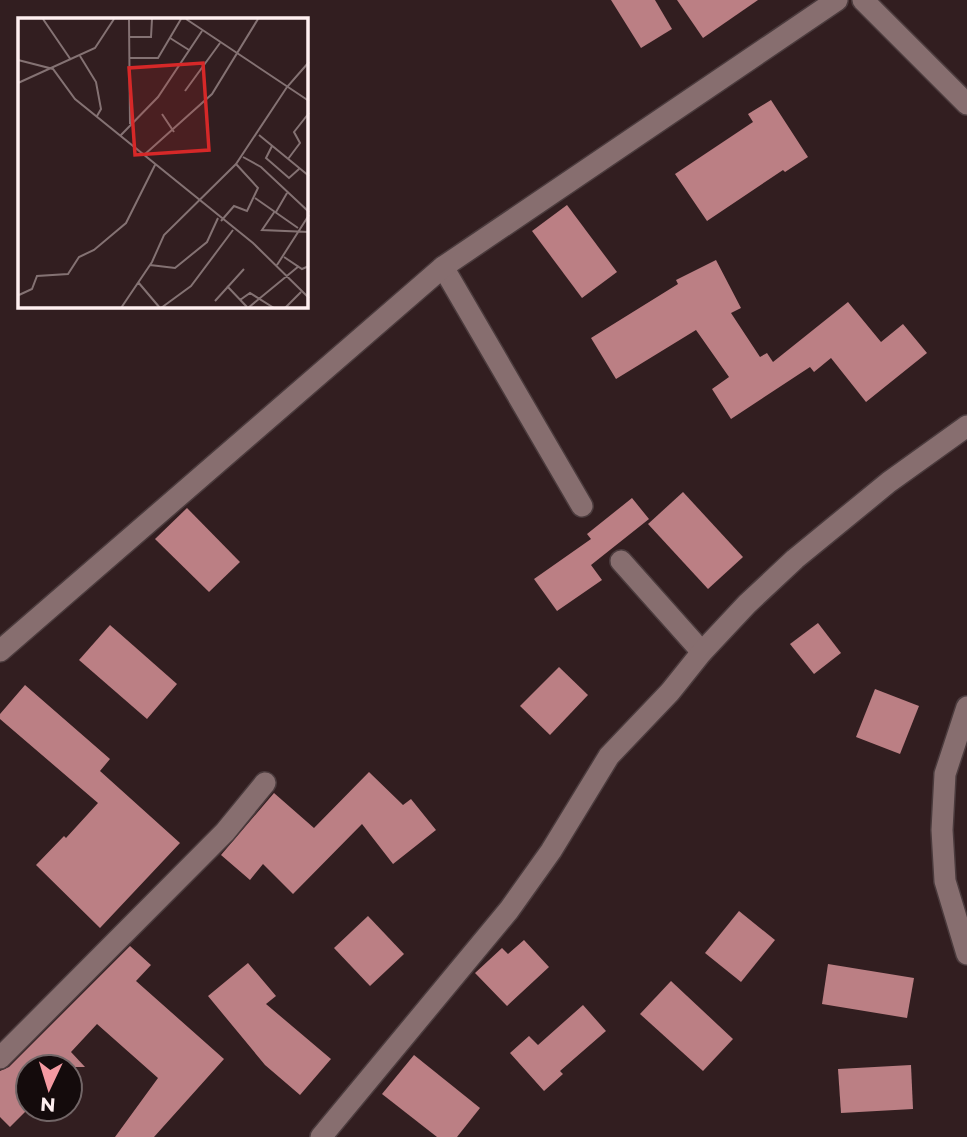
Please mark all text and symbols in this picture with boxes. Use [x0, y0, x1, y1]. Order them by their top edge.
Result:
inset map [18, 18, 308, 308]
north arrow [14, 1053, 84, 1123]
text: N [39, 1092, 56, 1116]

